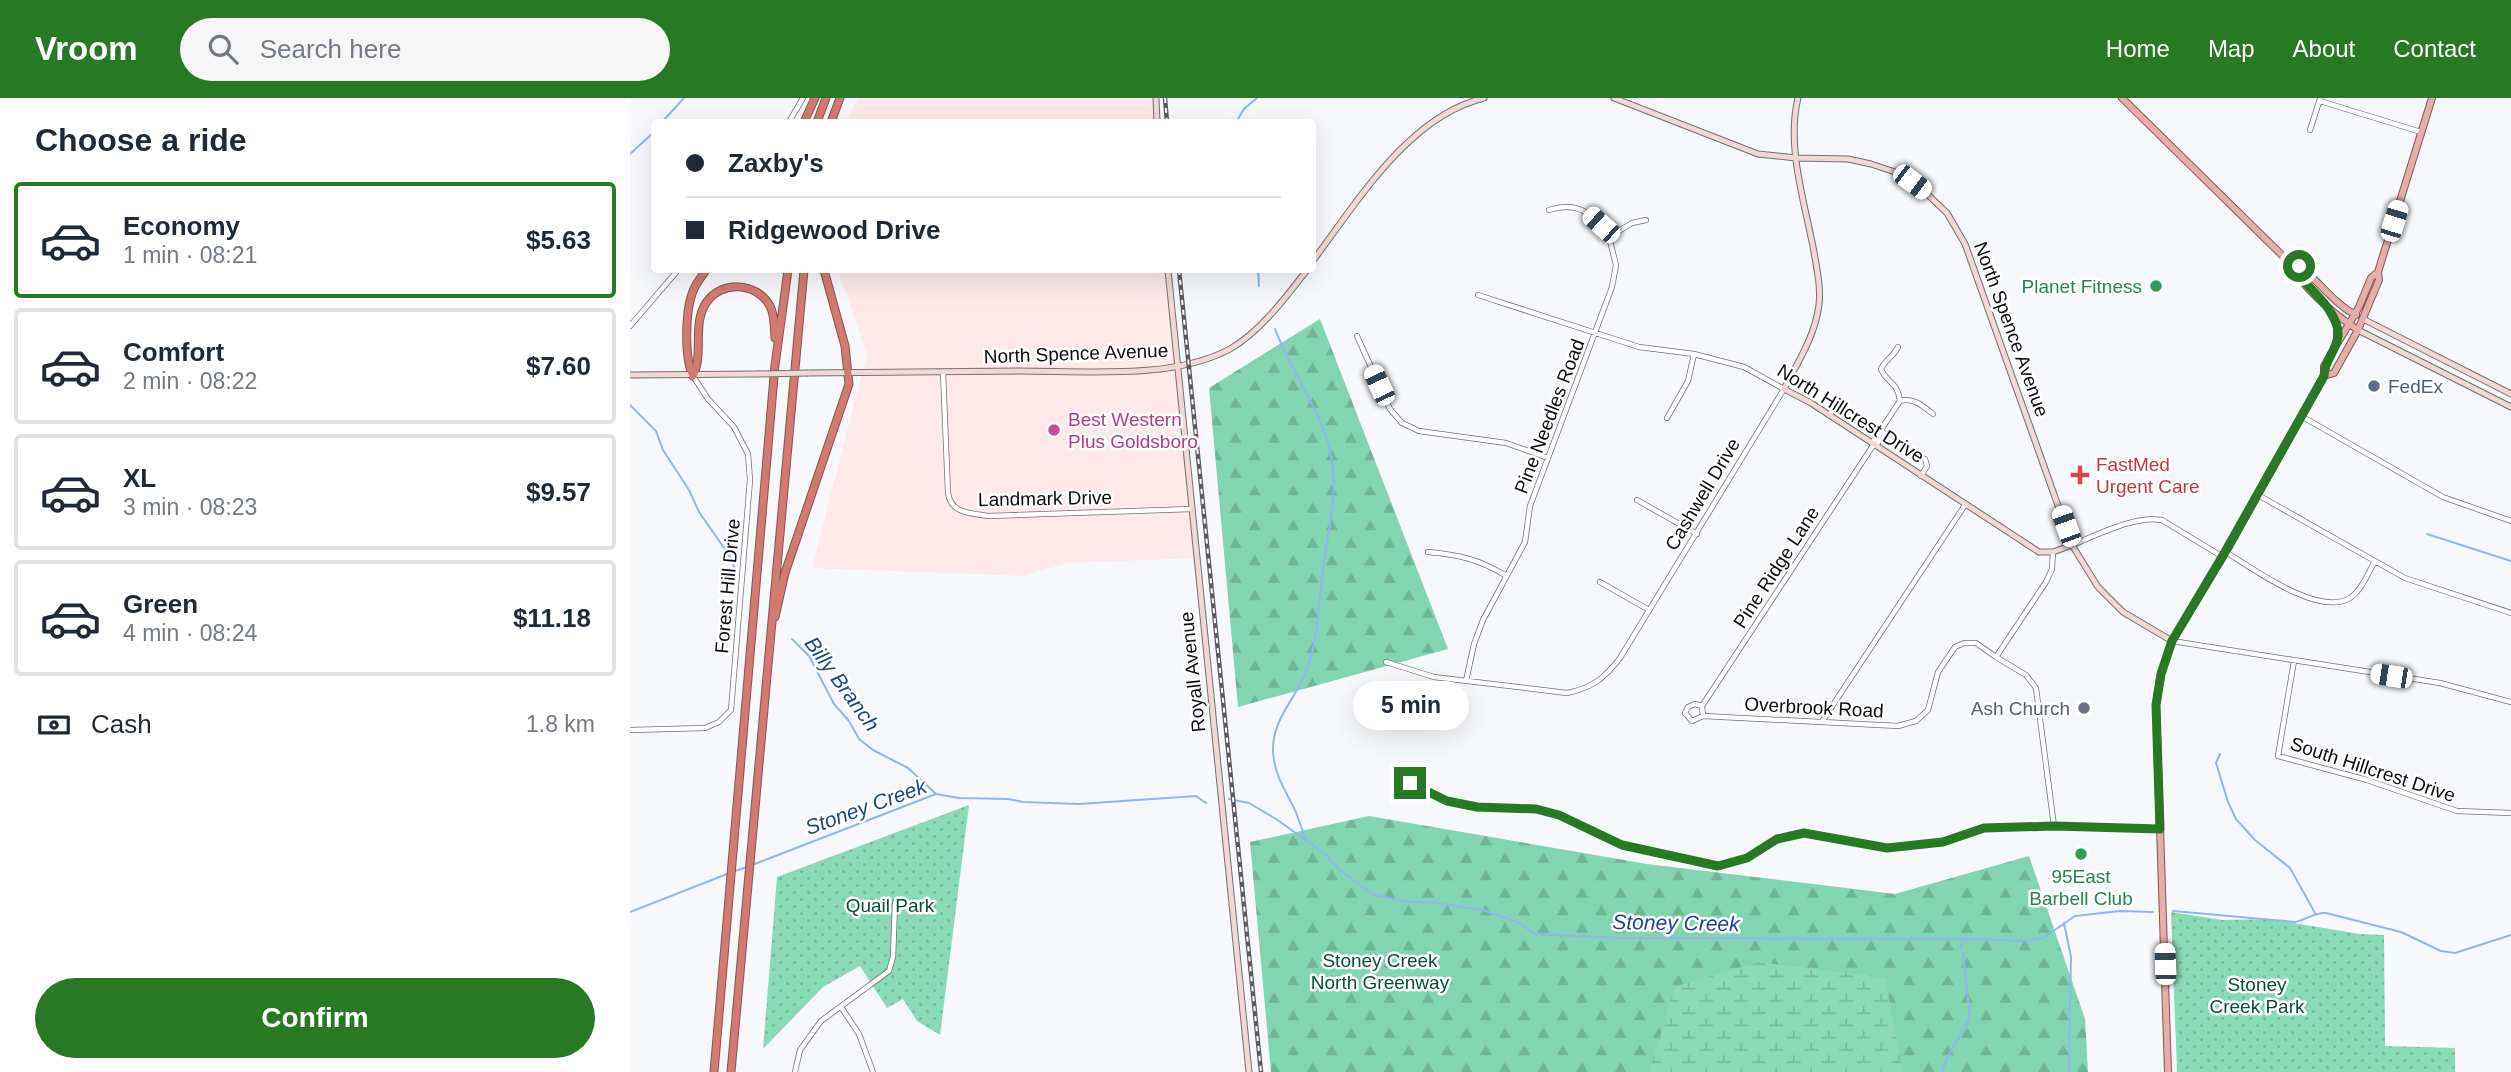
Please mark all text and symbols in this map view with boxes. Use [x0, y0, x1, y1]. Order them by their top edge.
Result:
search box [180, 18, 670, 81]
text: Vroom [35, 30, 138, 67]
icon: search [204, 30, 242, 68]
text: Search here [260, 34, 401, 64]
text: Home [2106, 35, 2170, 62]
text: Map [2208, 35, 2255, 62]
text: About [2293, 35, 2355, 62]
text: Contact [2393, 35, 2476, 62]
text: Choose a ride [35, 122, 247, 158]
text: Zaxby's [728, 148, 824, 178]
car [1889, 161, 1936, 203]
car [2378, 198, 2411, 244]
car [1579, 203, 1624, 247]
icon: car [39, 209, 102, 272]
text: Economy [123, 211, 240, 241]
text: Ridgewood Drive [728, 215, 940, 245]
text: $5.63 [526, 225, 591, 255]
street label: North Spence Avenue [1970, 239, 2053, 419]
text: 1 min · 08:21 [123, 242, 257, 268]
route start [2283, 250, 2315, 282]
place label: Planet Fitness [2022, 276, 2142, 297]
marker: Planet Fitness [2148, 278, 2164, 294]
icon: car [39, 335, 102, 398]
street label: Pine Needles Road [1510, 336, 1589, 496]
text: Comfort [123, 337, 224, 367]
street label: North Spence Avenue [983, 340, 1169, 367]
text: $7.60 [526, 351, 591, 381]
street label: North Hillcrest Drive [1774, 360, 1928, 467]
car [1361, 362, 1398, 408]
text: 2 min · 08:22 [123, 368, 257, 394]
place label: FedEx [2388, 376, 2443, 397]
marker: FedEx [2366, 378, 2382, 394]
place label: Best Western Plus Goldsboro [1068, 409, 1198, 452]
marker: Best Western Plus Goldsboro [1046, 422, 1062, 438]
street label: Cashwell Drive [1661, 435, 1744, 554]
place label: FastMed Urgent Care [2096, 454, 2200, 497]
icon: car [39, 461, 102, 524]
text: XL [123, 463, 156, 493]
marker: FastMed Urgent Care [2070, 465, 2090, 485]
text: $9.57 [526, 477, 591, 507]
street label: Landmark Drive [978, 487, 1112, 510]
text: 3 min · 08:23 [123, 494, 257, 520]
street label: Pine Ridge Lane [1729, 503, 1823, 632]
car [2049, 503, 2084, 549]
street label: Forest Hill Drive [711, 518, 744, 654]
icon: car [39, 587, 102, 650]
text: Green [123, 589, 198, 619]
text: $11.18 [513, 603, 591, 633]
street label: Royall Avenue [1176, 611, 1209, 733]
text: 4 min · 08:24 [123, 620, 257, 646]
water label: Billy Branch [801, 632, 884, 735]
car [2369, 662, 2414, 690]
callout: 5 min [1352, 682, 1468, 730]
text: 5 min [1381, 692, 1441, 718]
street label: Overbrook Road [1744, 693, 1884, 722]
place label: Ash Church [1971, 698, 2070, 719]
marker: Ash Church [2076, 700, 2092, 716]
icon: cash [35, 706, 73, 744]
text: Cash [91, 709, 152, 739]
text: 1.8 km [526, 711, 595, 737]
street label: South Hillcrest Drive [2288, 733, 2458, 806]
route end [1394, 767, 1426, 799]
water label: Stoney Creek [802, 773, 931, 839]
marker: 95East Barbell Club [2073, 846, 2089, 862]
place label: 95East Barbell Club [2029, 866, 2133, 909]
park label: Quail Park [846, 895, 935, 916]
water label: Stoney Creek [1612, 910, 1741, 935]
car [2154, 943, 2177, 985]
park label: Stoney Creek North Greenway [1311, 950, 1450, 993]
park label: Stoney Creek Park [2209, 974, 2305, 1017]
button: Confirm [35, 978, 595, 1058]

